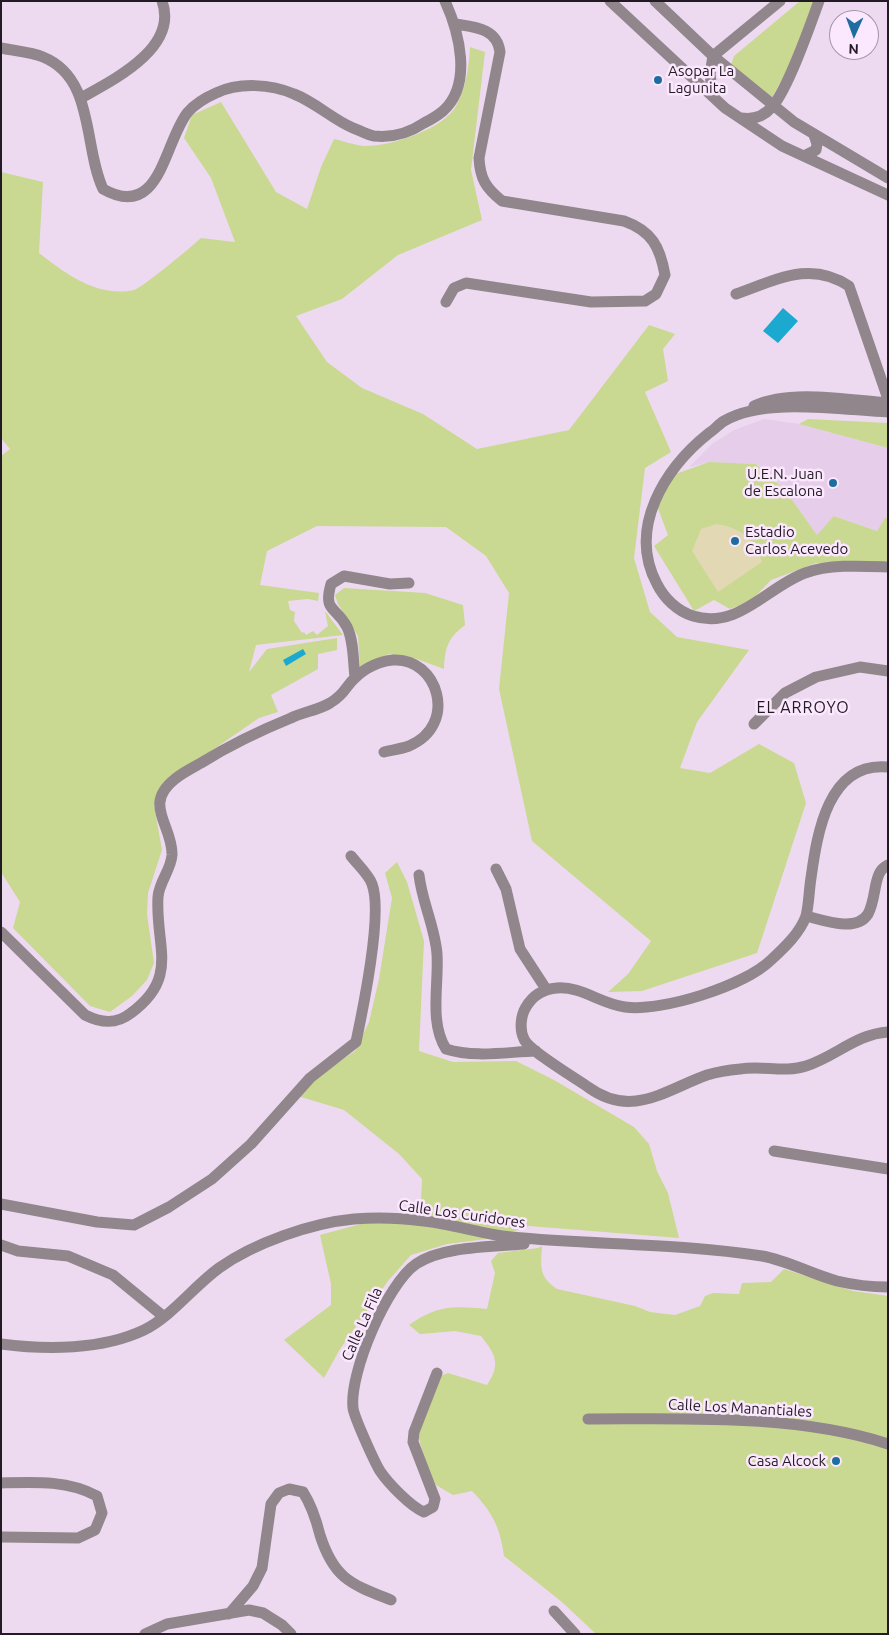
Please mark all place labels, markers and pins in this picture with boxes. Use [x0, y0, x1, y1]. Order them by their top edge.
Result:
place label: Asopar La Lagunita [668, 62, 734, 97]
marker: Asopar La Lagunita [652, 74, 664, 86]
place label: U.E.N. Juan de Escalona [744, 465, 823, 500]
marker: U.E.N. Juan de Escalona [827, 477, 839, 489]
place label: Estadio Carlos Acevedo [745, 523, 848, 558]
marker: Estadio Carlos Acevedo [729, 535, 741, 547]
place label: Casa Alcock [747, 1452, 826, 1470]
marker: Casa Alcock [830, 1455, 842, 1467]

